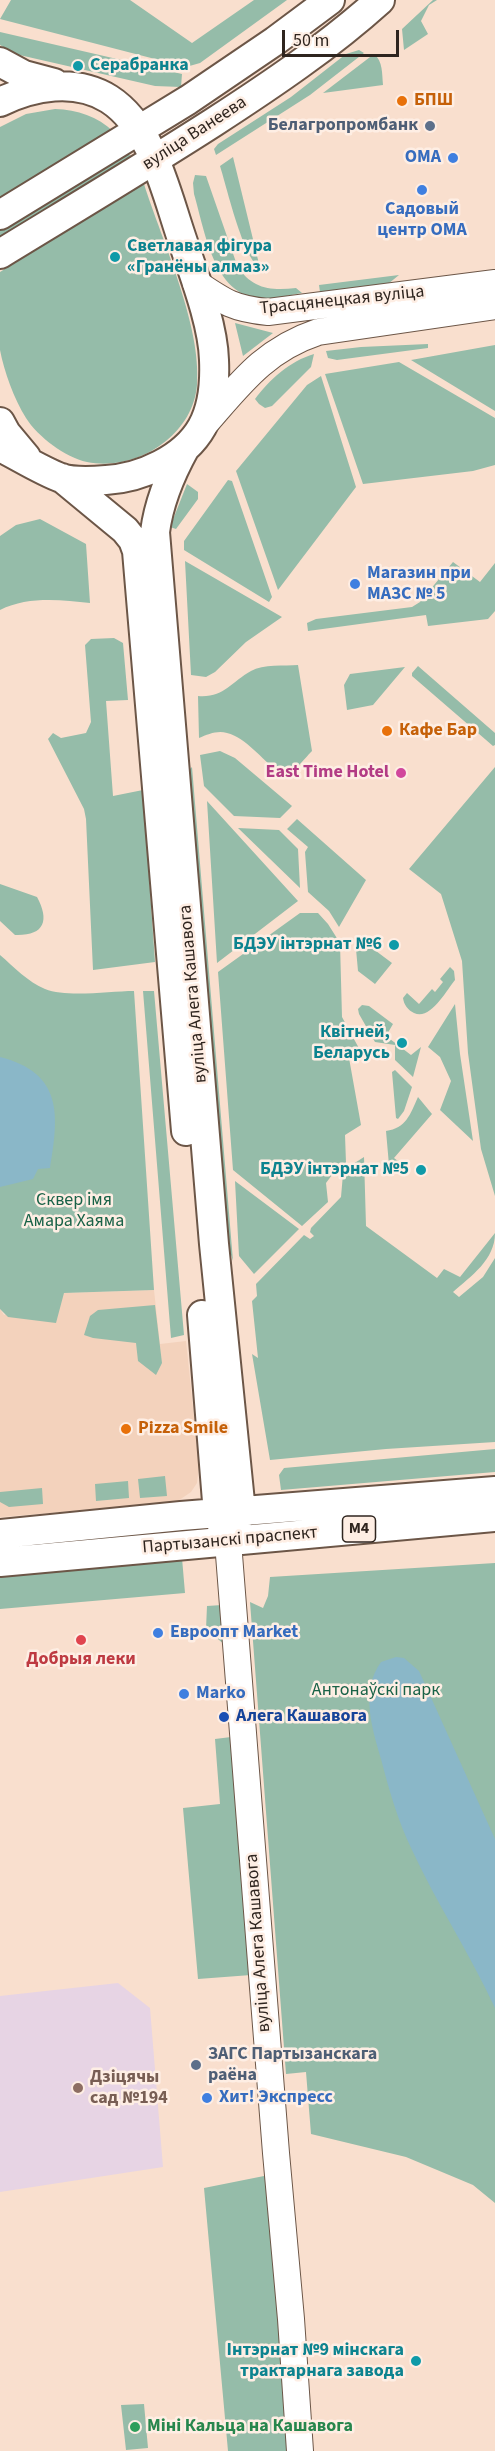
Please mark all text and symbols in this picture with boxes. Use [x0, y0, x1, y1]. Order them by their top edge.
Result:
scale bar [285, 18, 402, 56]
text: 50 m [293, 28, 329, 53]
place label: Серабранка [90, 55, 189, 77]
marker: Серабранка [71, 59, 85, 73]
place label: БПШ [414, 90, 453, 112]
street label: вуліца Ванеева [139, 92, 251, 176]
marker: БПШ [395, 94, 409, 108]
place label: Белагропромбанк [268, 115, 418, 137]
marker: Белагропромбанк [423, 119, 437, 133]
place label: ОМА [405, 147, 441, 169]
marker: ОМА [446, 151, 460, 165]
marker: Садовый центр ОМА [415, 183, 429, 197]
place label: Садовый центр ОМА [377, 199, 467, 242]
place label: Светлавая фігура «Гранёны алмаз» [127, 236, 272, 278]
marker: Светлавая фігура «Гранёны алмаз» [108, 250, 122, 264]
street label: Трасцянецкая вуліца [259, 282, 425, 320]
place label: Магазин при МАЗС № 5 [367, 563, 471, 606]
marker: Магазин при МАЗС № 5 [348, 577, 362, 591]
place label: Кафе Бар [399, 720, 477, 742]
marker: Кафе Бар [380, 724, 394, 738]
place label: East Time Hotel [266, 762, 389, 784]
marker: East Time Hotel [394, 766, 408, 780]
street label: вуліца Алега Кашавога [175, 904, 213, 1084]
place label: БДЭУ інтэрнат №6 [233, 934, 382, 956]
marker: БДЭУ інтэрнат №6 [387, 938, 401, 952]
place label: Квітней, Беларусь [313, 1022, 390, 1064]
marker: Квітней, Беларусь [395, 1036, 409, 1050]
place label: БДЭУ інтэрнат №5 [260, 1159, 409, 1181]
marker: БДЭУ інтэрнат №5 [414, 1163, 428, 1177]
park label: Сквер імя Амара Хаяма [24, 1190, 124, 1232]
place label: Pizza Smile [138, 1418, 228, 1440]
marker: Pizza Smile [119, 1422, 133, 1436]
road number: М4 [342, 1516, 376, 1542]
street label: Партызанскі праспект [141, 1523, 319, 1559]
place label: Евроопт Market [170, 1622, 298, 1644]
marker: Евроопт Market [151, 1626, 165, 1640]
marker: Добрыя леки [74, 1633, 88, 1647]
place label: Добрыя леки [26, 1649, 136, 1671]
park label: Антонаўскі парк [312, 1680, 440, 1702]
place label: Marko [196, 1683, 246, 1705]
marker: Marko [177, 1687, 191, 1701]
place label: Алега Кашавога [236, 1706, 367, 1728]
marker: Алега Кашавога [217, 1710, 231, 1724]
street label: вуліца Алега Кашавога [242, 1853, 276, 2033]
place label: ЗАГС Партызанскага раёна [208, 2044, 377, 2086]
marker: ЗАГС Партызанскага раёна [189, 2058, 203, 2072]
place label: Дзіцячы сад №194 [90, 2067, 168, 2110]
marker: Дзіцячы сад №194 [71, 2081, 85, 2095]
place label: Хит! Экспресс [219, 2087, 333, 2109]
marker: Хит! Экспресс [200, 2091, 214, 2105]
place label: Інтэрнат №9 мінскага трактарнага завода [227, 2340, 404, 2382]
marker: Інтэрнат №9 мінскага трактарнага завода [409, 2354, 423, 2368]
place label: Міні Кальца на Кашавога [147, 2416, 353, 2438]
marker: Міні Кальца на Кашавога [128, 2420, 142, 2434]

